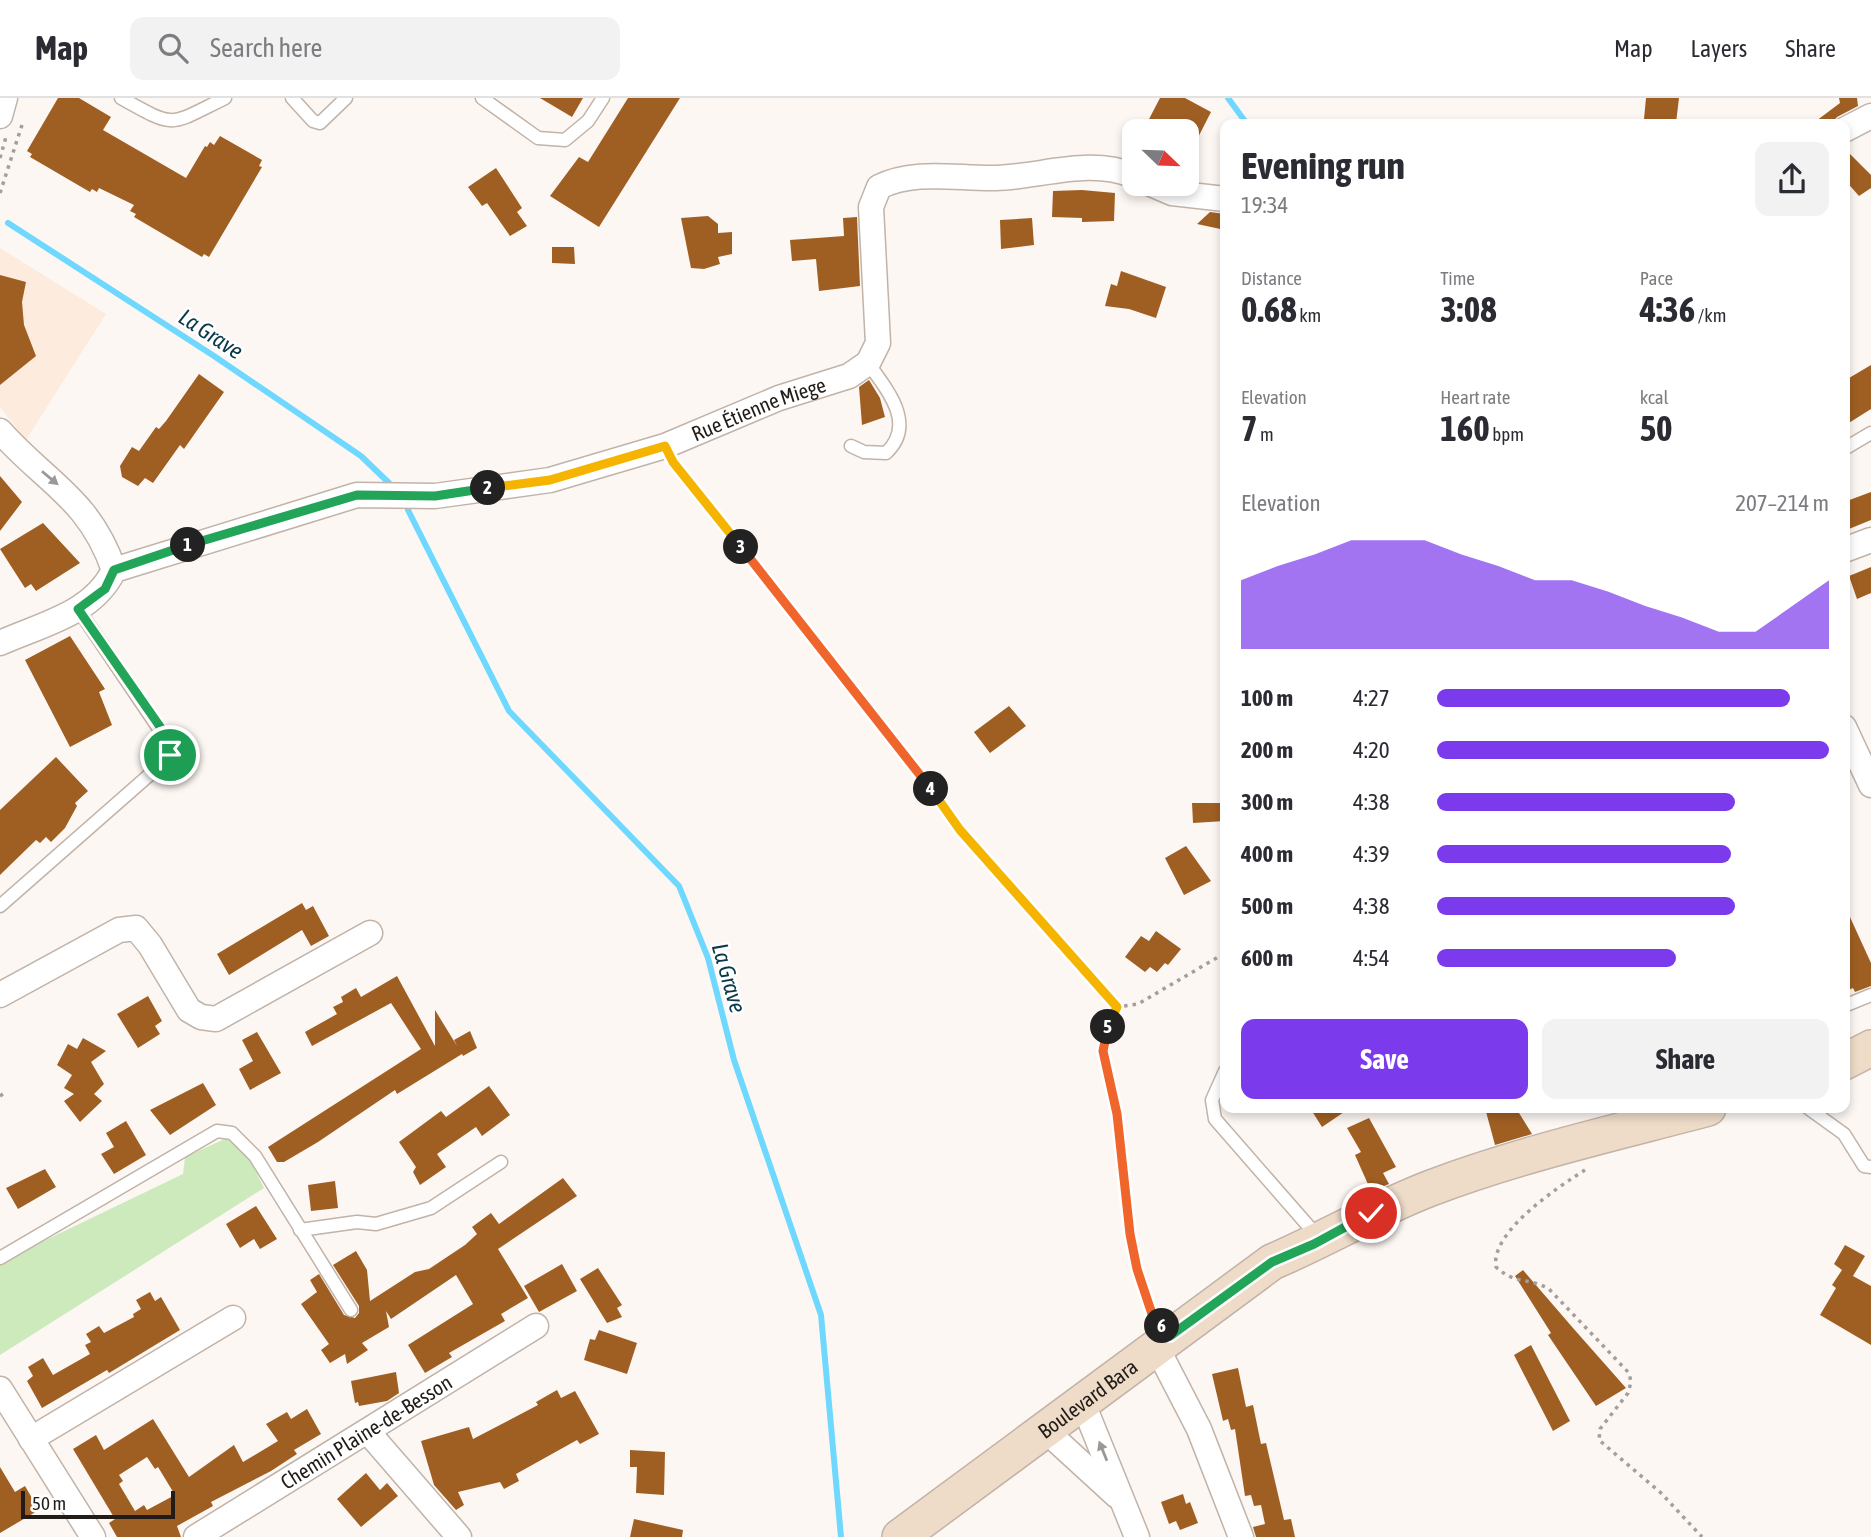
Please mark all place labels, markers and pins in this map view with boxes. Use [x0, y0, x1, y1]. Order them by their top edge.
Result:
pin: 2 [470, 470, 505, 506]
pin: 1 [170, 528, 206, 562]
pin: 3 [724, 530, 758, 564]
pin [140, 725, 200, 785]
pin: 4 [914, 772, 948, 806]
pin: 5 [1090, 1010, 1126, 1044]
pin [1341, 1183, 1401, 1243]
pin: 6 [1144, 1308, 1180, 1344]

